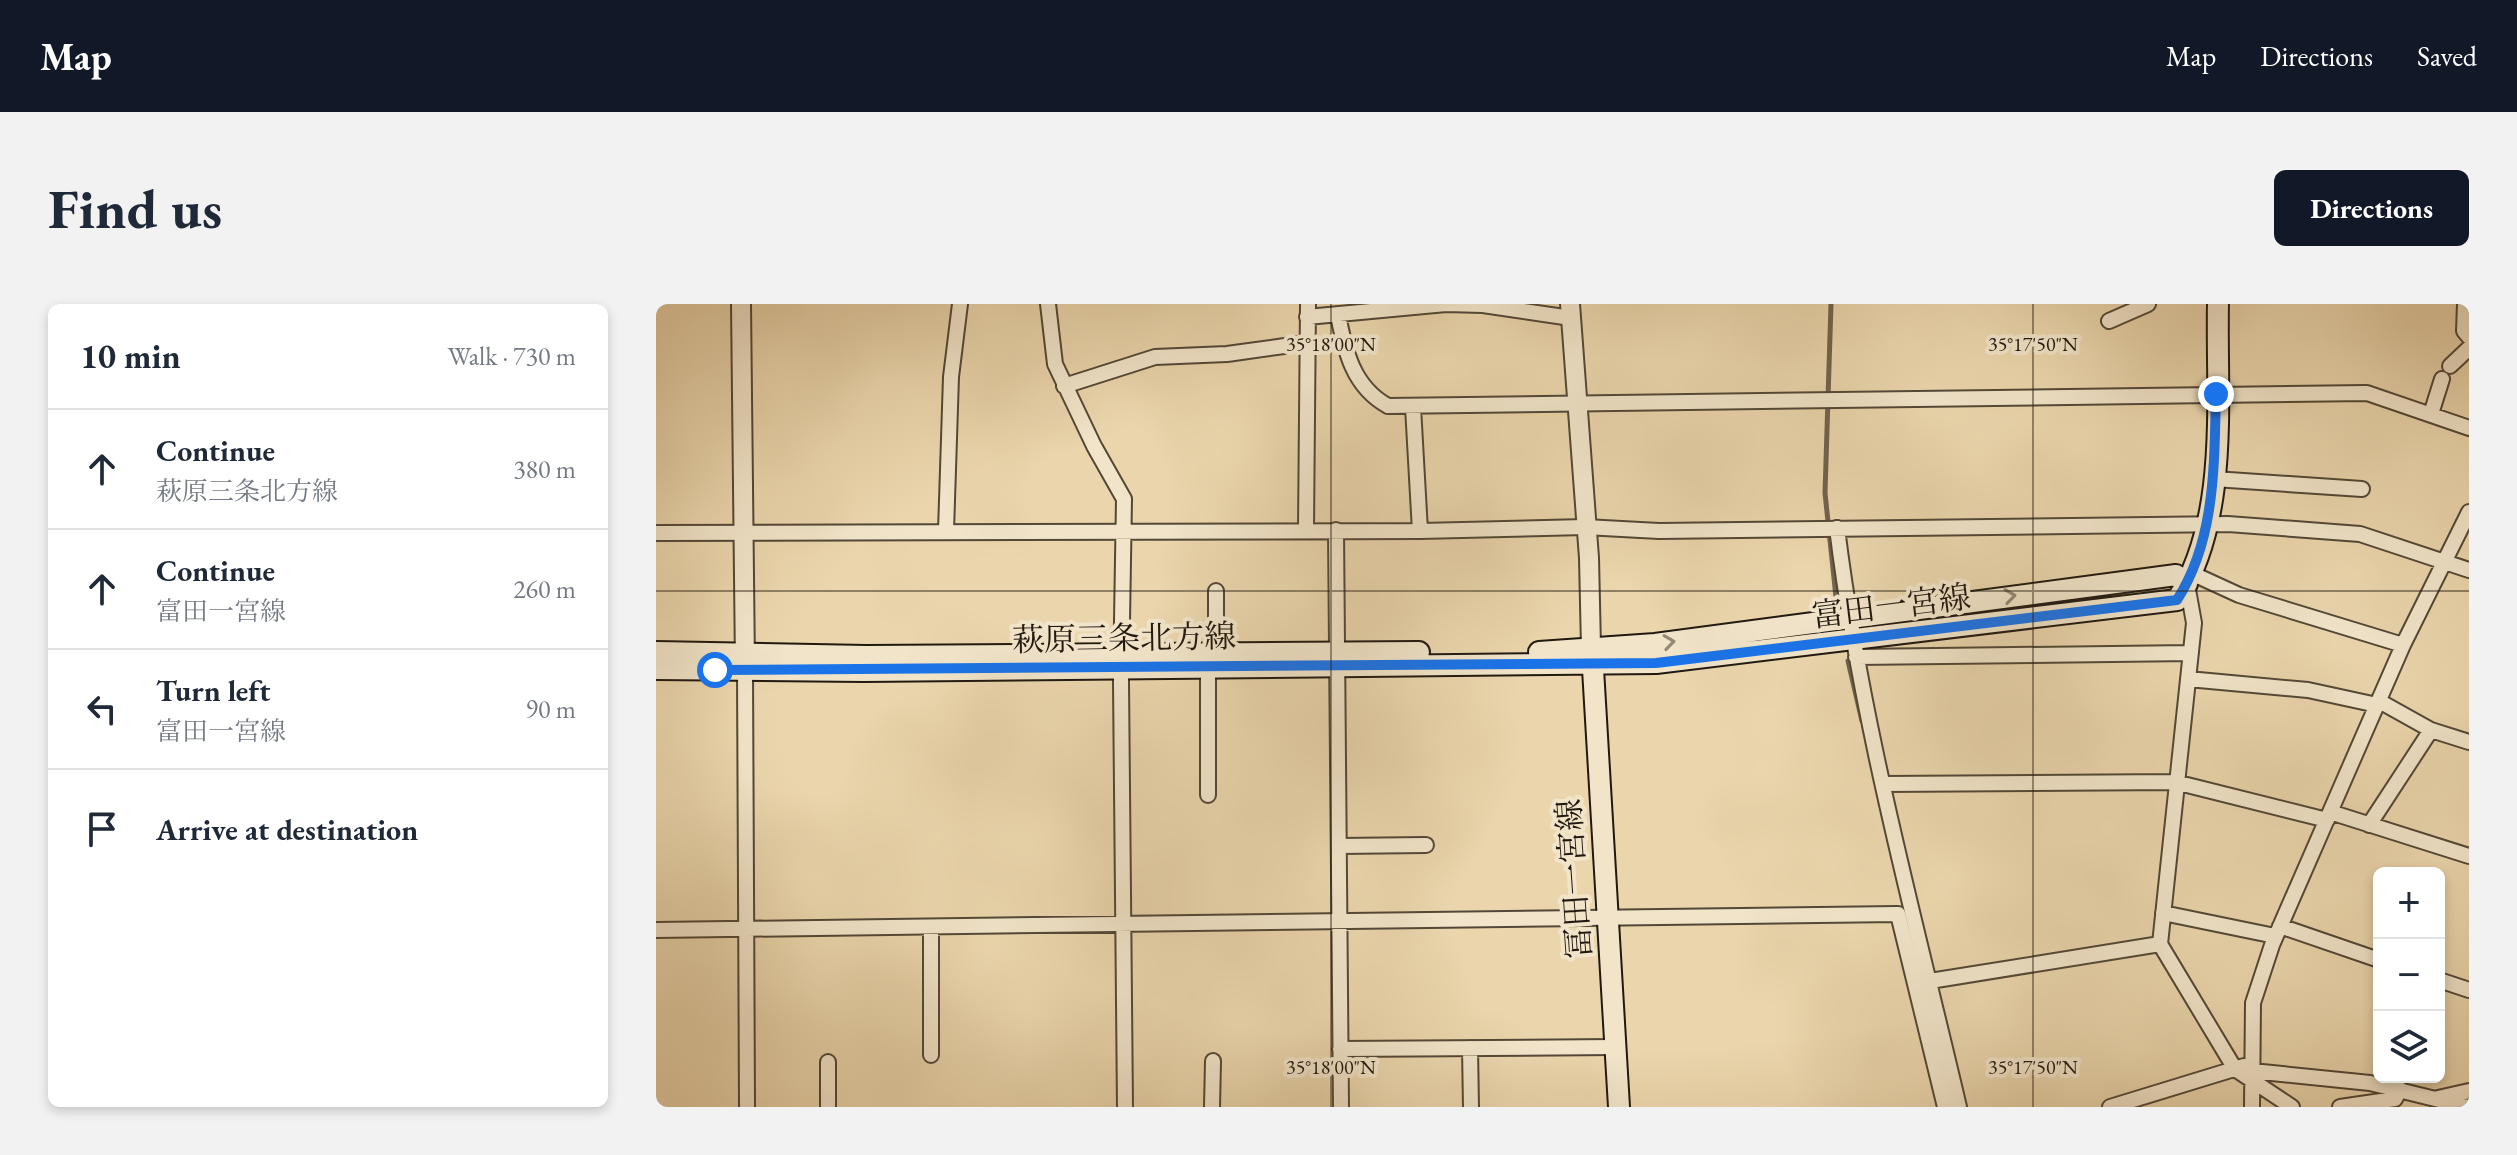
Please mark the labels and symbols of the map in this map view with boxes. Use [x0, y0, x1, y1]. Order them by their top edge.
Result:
text: 35°18'00"N [1286, 331, 1376, 357]
text: 35°17'50"N [1988, 331, 2078, 357]
route end [2198, 376, 2234, 412]
street label: 富田一宮線 [1809, 575, 1973, 637]
one-way arrow [2003, 588, 2017, 605]
street label: 萩原三条北方線 [1012, 615, 1236, 661]
one-way arrow [1662, 634, 1676, 651]
route start [697, 652, 733, 688]
street label: 冨田一宮線 [1547, 798, 1601, 960]
text: 35°18'00"N [1286, 1054, 1376, 1080]
text: 35°17'50"N [1988, 1054, 2078, 1080]

